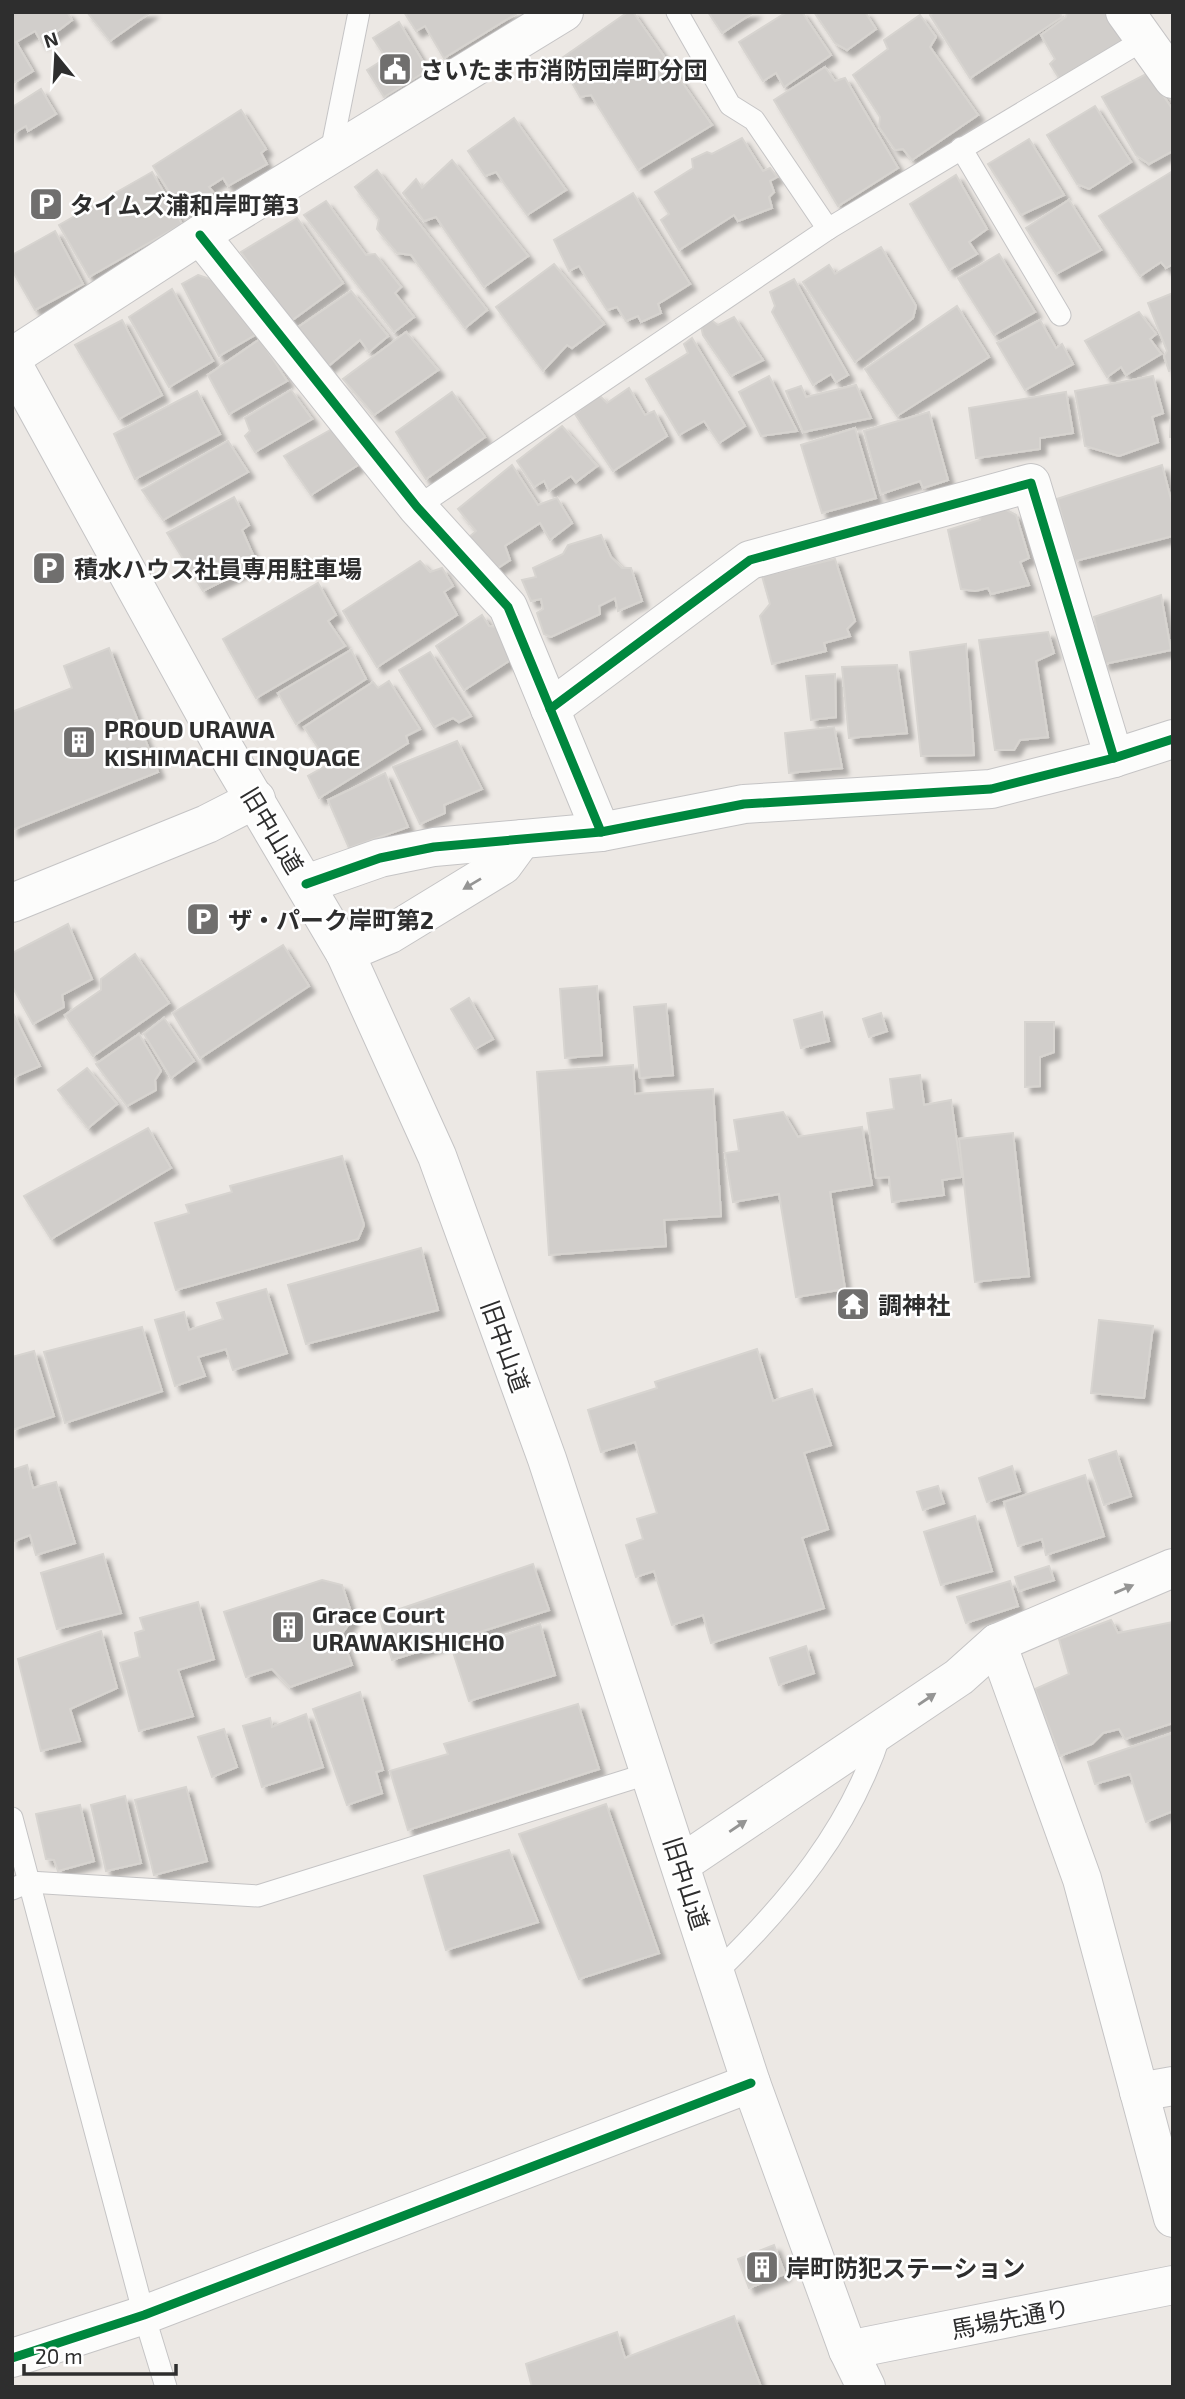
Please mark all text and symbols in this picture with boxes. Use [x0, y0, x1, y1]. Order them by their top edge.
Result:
north arrow [21, 21, 91, 91]
text: N [41, 26, 61, 52]
public building icon: さいたま市消防団岸町分団 [376, 50, 414, 88]
place label: さいたま市消防団岸町分団 [420, 55, 707, 84]
parking icon: タイムズ浦和岸町第3 [27, 185, 65, 223]
place label: タイムズ浦和岸町第3 [70, 190, 299, 219]
parking icon: 積水ハウス社員専用駐車場 [30, 549, 68, 587]
place label: 積水ハウス社員専用駐車場 [74, 554, 362, 583]
place label: PROUD URAWA KISHIMACHI CINQUAGE [104, 714, 360, 772]
building icon: PROUD URAWA KISHIMACHI CINQUAGE [60, 723, 98, 761]
street label: 旧中山道 [236, 781, 310, 879]
one-way arrow [463, 877, 482, 890]
parking icon: ザ・パーク岸町第2 [184, 900, 222, 938]
place label: ザ・パーク岸町第2 [228, 905, 434, 934]
temple icon: 調神社 [834, 1285, 872, 1323]
place label: 調神社 [878, 1290, 950, 1319]
street label: 旧中山道 [476, 1296, 536, 1396]
one-way arrow [1113, 1583, 1134, 1594]
place label: Grace Court URAWAKISHICHO [312, 1599, 505, 1656]
building icon: Grace Court URAWAKISHICHO [269, 1608, 307, 1646]
one-way arrow [918, 1692, 936, 1706]
one-way arrow [729, 1819, 747, 1833]
street label: 旧中山道 [658, 1833, 716, 1933]
building icon: 岸町防犯ステーション [743, 2248, 781, 2286]
place label: 岸町防犯ステーション [786, 2253, 1026, 2282]
street label: 馬場先通り [948, 2292, 1072, 2344]
scale bar [24, 2332, 177, 2376]
text: 20 m [35, 2343, 83, 2368]

